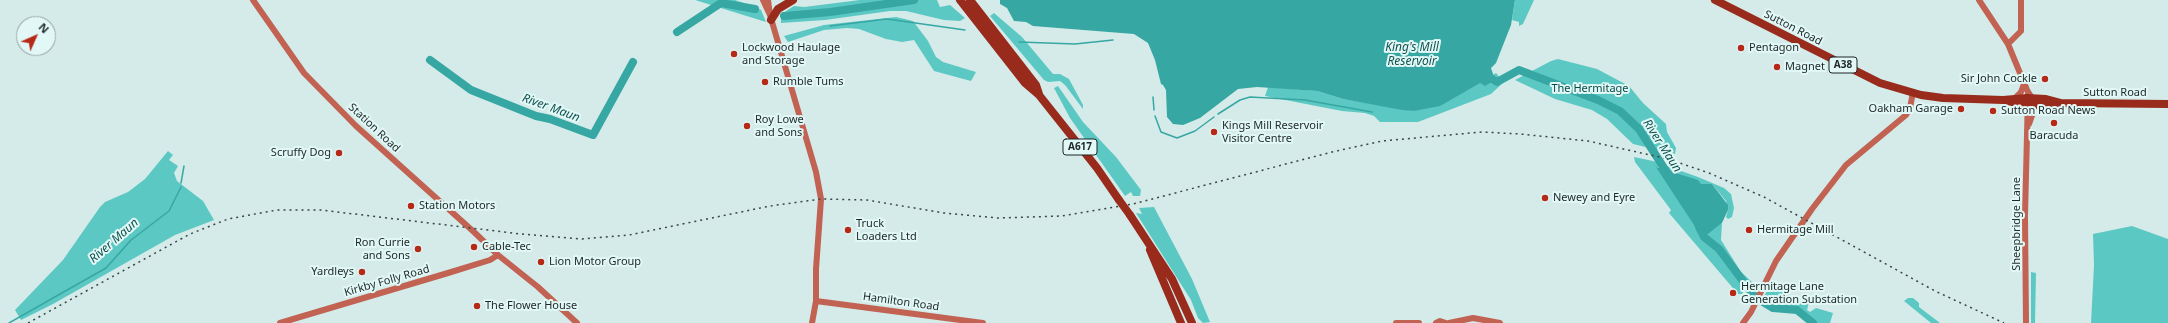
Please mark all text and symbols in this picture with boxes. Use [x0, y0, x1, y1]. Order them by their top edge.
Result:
street label: Sutton Road [1762, 8, 1824, 48]
north arrow [16, 16, 56, 56]
text: N [36, 19, 53, 36]
place label: Lockwood Haulage and Storage [742, 41, 840, 67]
water label: King's Mill Reservoir [1385, 41, 1439, 69]
place label: Pentagon [1749, 41, 1799, 55]
marker: Pentagon [1736, 43, 1746, 53]
marker: Lockwood Haulage and Storage [729, 49, 739, 59]
road number: A38 [1829, 57, 1857, 73]
place label: Magnet [1785, 60, 1825, 74]
marker: Magnet [1772, 62, 1782, 72]
place label: Sir John Cockle [1961, 72, 2037, 86]
marker: Sir John Cockle [2040, 74, 2050, 84]
place label: Rumble Tums [773, 75, 844, 89]
marker: Rumble Tums [760, 77, 770, 87]
park label: The Hermitage [1551, 82, 1629, 96]
street label: Sutton Road [2083, 86, 2147, 100]
water label: River Maun [520, 91, 582, 125]
street label: Station Road [345, 101, 403, 155]
place label: Oakham Garage [1869, 102, 1953, 116]
marker: Oakham Garage [1956, 104, 1966, 114]
place label: Sutton Road News [2001, 104, 2096, 118]
marker: Sutton Road News [1988, 106, 1998, 116]
place label: Roy Lowe and Sons [755, 113, 804, 139]
water label: River Maun [1640, 117, 1684, 175]
marker: Baracuda [2049, 118, 2059, 128]
place label: Kings Mill Reservoir Visitor Centre [1222, 119, 1323, 145]
marker: Roy Lowe and Sons [742, 121, 752, 131]
marker: Kings Mill Reservoir Visitor Centre [1209, 127, 1219, 137]
place label: Baracuda [2030, 129, 2078, 143]
road number: A617 [1063, 139, 1097, 155]
place label: Scruffy Dog [271, 146, 331, 160]
marker: Scruffy Dog [334, 148, 344, 158]
street label: Sheepbridge Lane [2010, 177, 2024, 271]
place label: Newey and Eyre [1553, 191, 1635, 205]
marker: Newey and Eyre [1540, 193, 1550, 203]
place label: Station Motors [419, 199, 495, 213]
marker: Station Motors [406, 201, 416, 211]
water label: River Maun [87, 216, 141, 266]
place label: Truck Loaders Ltd [856, 217, 917, 243]
place label: Hermitage Mill [1757, 223, 1833, 237]
marker: Truck Loaders Ltd [843, 225, 853, 235]
marker: Hermitage Mill [1744, 225, 1754, 235]
place label: Ron Currie and Sons [355, 236, 410, 262]
place label: Cable-Tec [482, 240, 531, 254]
marker: Cable-Tec [469, 242, 479, 252]
marker: Ron Currie and Sons [413, 244, 423, 254]
place label: Lion Motor Group [549, 255, 641, 269]
marker: Lion Motor Group [536, 257, 546, 267]
street label: Kirkby Folly Road [343, 263, 431, 299]
place label: Yardleys [311, 265, 354, 279]
marker: Yardleys [357, 267, 367, 277]
place label: Hermitage Lane Generation Substation [1741, 280, 1857, 306]
marker: Hermitage Lane Generation Substation [1728, 288, 1738, 298]
street label: Hamilton Road [862, 290, 940, 314]
place label: The Flower House [485, 299, 577, 313]
marker: The Flower House [472, 301, 482, 311]

